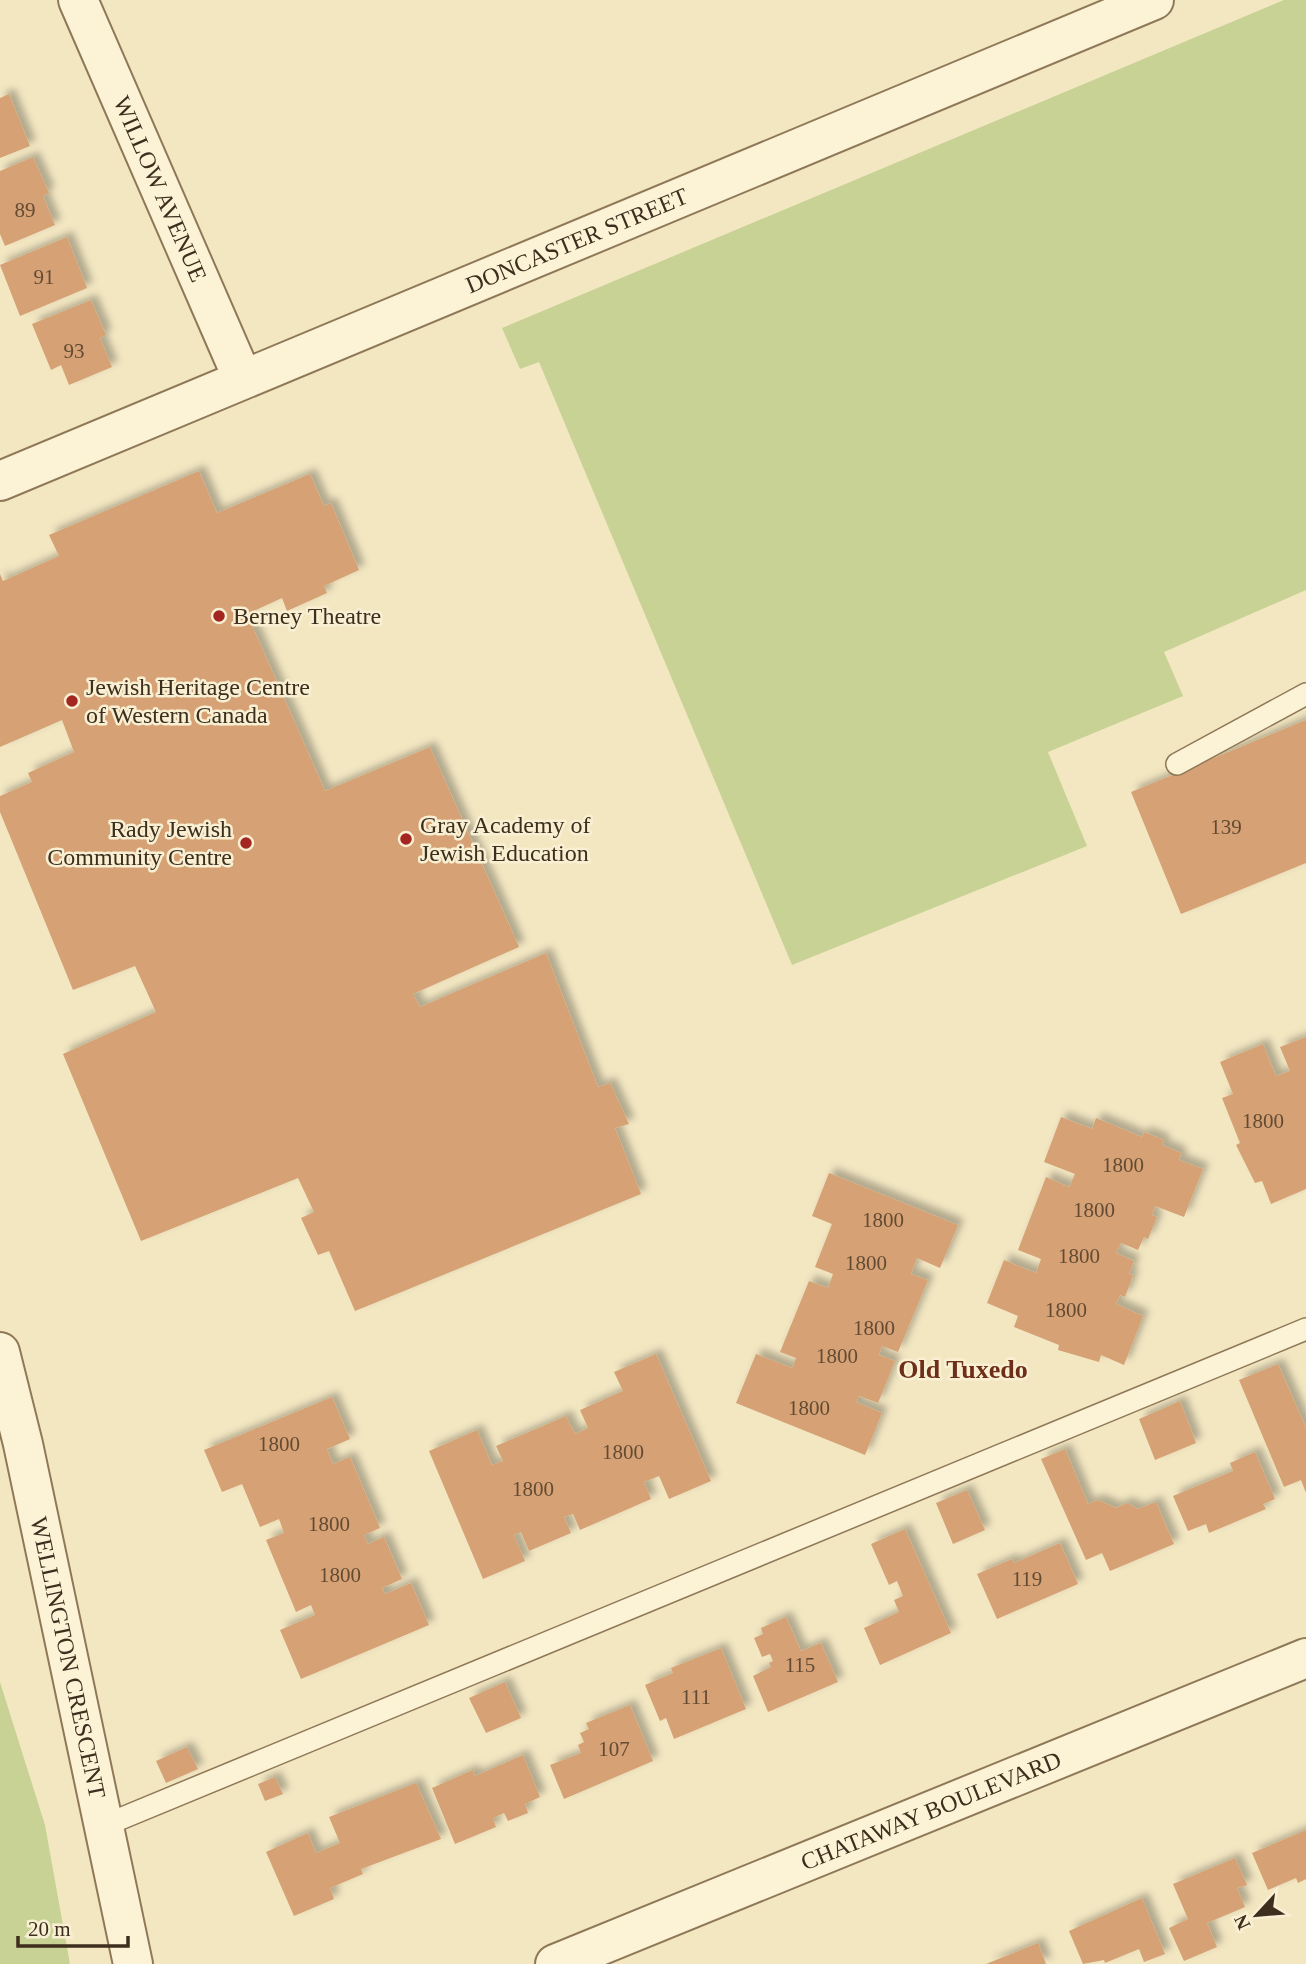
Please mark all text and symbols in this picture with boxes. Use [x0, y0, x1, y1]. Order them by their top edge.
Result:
street label: WILLOW AVENUE [108, 92, 212, 286]
street label: DONCASTER STREET [462, 183, 692, 298]
house number: 89 [15, 198, 36, 222]
house number: 91 [34, 265, 55, 289]
house number: 93 [64, 339, 85, 363]
place label: Berney Theatre [233, 603, 381, 629]
marker: Berney Theatre [211, 608, 227, 624]
place label: Jewish Heritage Centre of Western Canada [86, 674, 310, 728]
marker: Jewish Heritage Centre of Western Canada [64, 693, 80, 709]
place label: Gray Academy of Jewish Education [420, 812, 591, 866]
house number: 139 [1210, 815, 1242, 839]
place label: Rady Jewish Community Centre [47, 816, 232, 870]
marker: Gray Academy of Jewish Education [398, 831, 414, 847]
marker: Rady Jewish Community Centre [238, 835, 254, 851]
house number: 1800 [1242, 1109, 1284, 1133]
house number: 1800 [1102, 1153, 1144, 1177]
house number: 1800 [1073, 1198, 1115, 1222]
house number: 1800 [862, 1208, 904, 1232]
house number: 1800 [1058, 1244, 1100, 1268]
house number: 1800 [845, 1251, 887, 1275]
house number: 1800 [1045, 1298, 1087, 1322]
house number: 1800 [853, 1316, 895, 1340]
house number: 1800 [816, 1344, 858, 1368]
district label: Old Tuxedo [898, 1355, 1028, 1384]
house number: 1800 [788, 1396, 830, 1420]
house number: 1800 [258, 1432, 300, 1456]
house number: 1800 [602, 1440, 644, 1464]
house number: 1800 [512, 1477, 554, 1501]
house number: 1800 [308, 1512, 350, 1536]
street label: WELLINGTON CRESCENT [26, 1514, 111, 1801]
house number: 1800 [319, 1563, 361, 1587]
house number: 119 [1012, 1567, 1042, 1591]
house number: 115 [785, 1653, 815, 1677]
house number: 111 [681, 1685, 711, 1709]
house number: 107 [598, 1737, 630, 1761]
street label: CHATAWAY BOULEVARD [797, 1746, 1065, 1875]
north arrow [1222, 1880, 1292, 1950]
scale bar [18, 1904, 128, 1948]
text: N [1230, 1911, 1255, 1933]
text: 20 m [28, 1917, 71, 1941]

